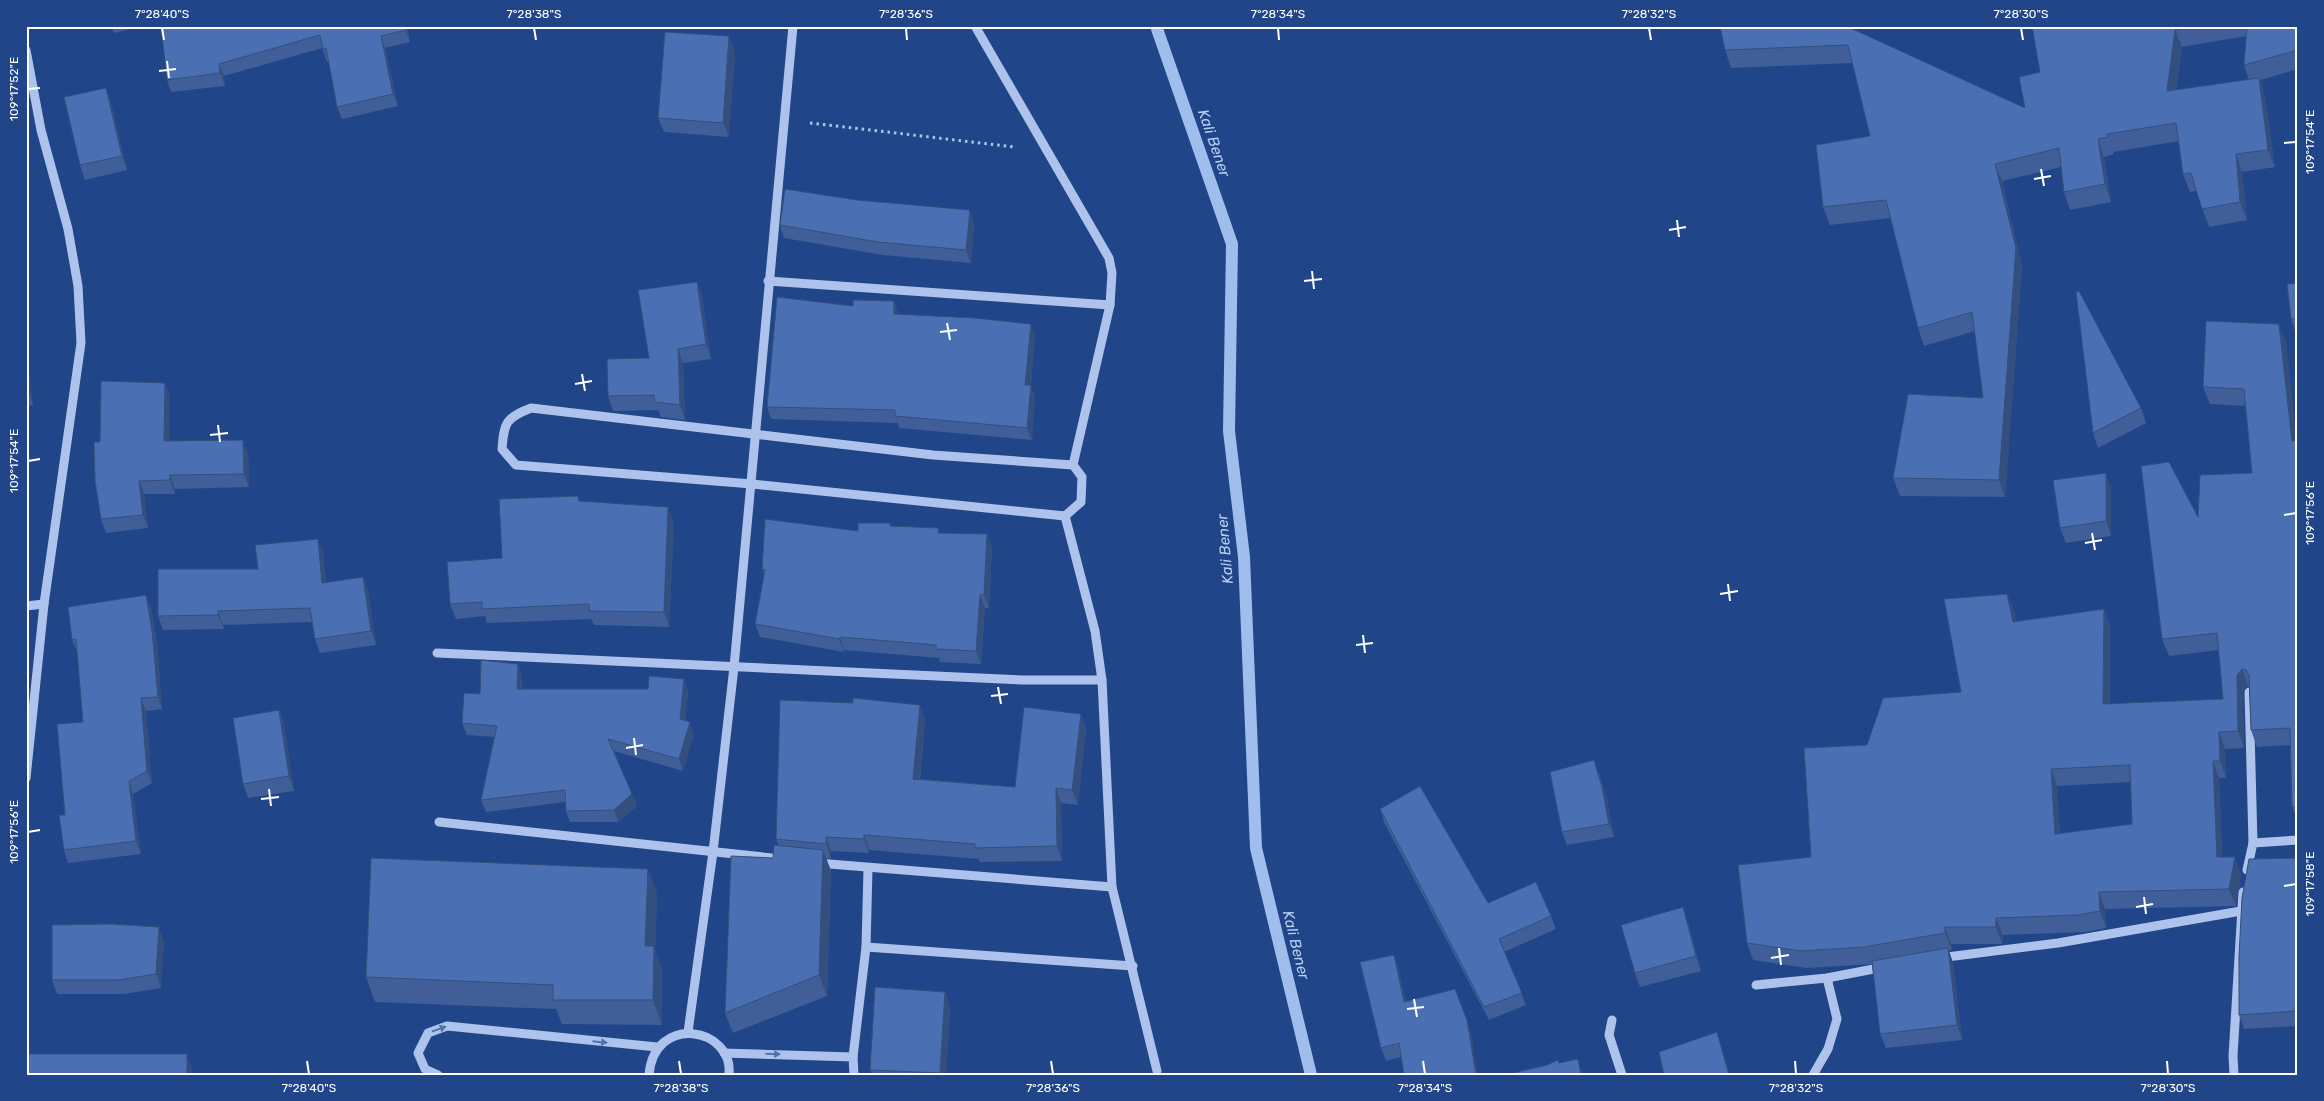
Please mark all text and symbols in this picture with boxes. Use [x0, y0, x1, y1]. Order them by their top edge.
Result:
text: 7°28'40"S [135, 7, 189, 21]
text: 7°28'38"S [507, 7, 561, 21]
text: 7°28'36"S [879, 7, 933, 21]
text: 7°28'34"S [1251, 7, 1305, 21]
text: 7°28'32"S [1622, 7, 1676, 21]
text: 7°28'30"S [1994, 7, 2048, 21]
text: 109°17'52"E [7, 57, 21, 121]
water label: Kali Bener [1194, 107, 1234, 180]
text: 109°17'54"E [2303, 110, 2317, 174]
text: 109°17'54"E [7, 429, 21, 493]
text: 109°17'56"E [2303, 481, 2317, 545]
water label: Kali Bener [1213, 512, 1237, 585]
text: 109°17'56"E [7, 800, 21, 864]
text: 109°17'58"E [2303, 852, 2317, 916]
water label: Kali Bener [1279, 909, 1314, 983]
one-way arrow [432, 1025, 447, 1033]
one-way arrow [593, 1038, 609, 1046]
one-way arrow [765, 1051, 781, 1059]
text: 7°28'40"S [282, 1081, 336, 1095]
text: 7°28'38"S [654, 1081, 708, 1095]
text: 7°28'36"S [1026, 1081, 1080, 1095]
text: 7°28'34"S [1398, 1081, 1452, 1095]
text: 7°28'32"S [1769, 1081, 1823, 1095]
text: 7°28'30"S [2141, 1081, 2195, 1095]

